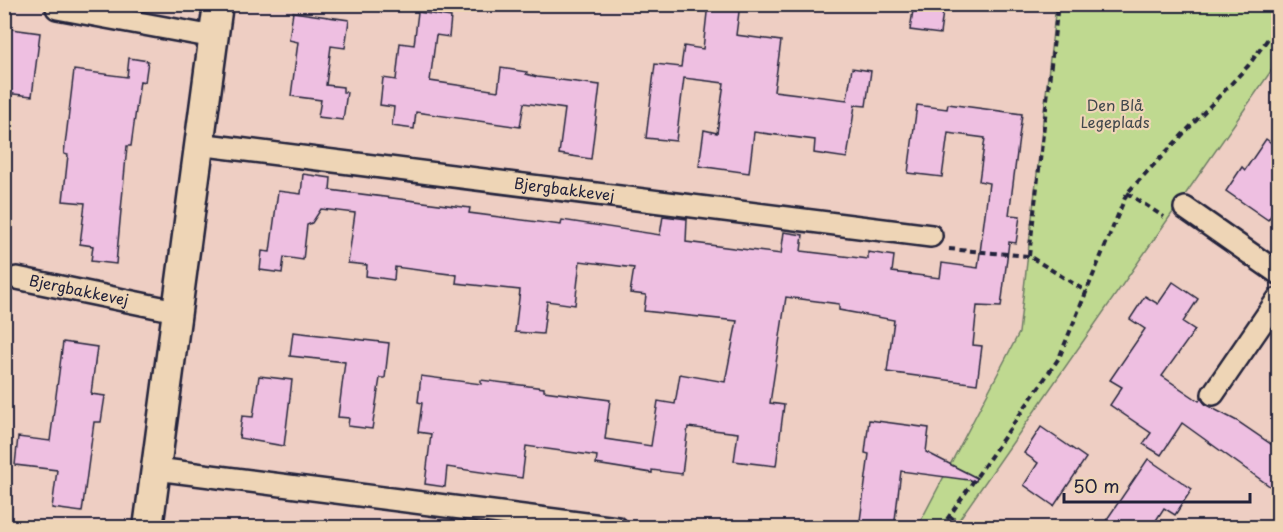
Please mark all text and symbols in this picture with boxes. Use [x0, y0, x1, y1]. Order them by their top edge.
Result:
park label: Den Blå Legeplads [1080, 93, 1150, 133]
street label: Bjergbakkevej [513, 171, 616, 206]
street label: Bjergbakkevej [27, 268, 131, 311]
scale bar [1064, 466, 1250, 504]
text: 50 m [1073, 472, 1120, 499]

